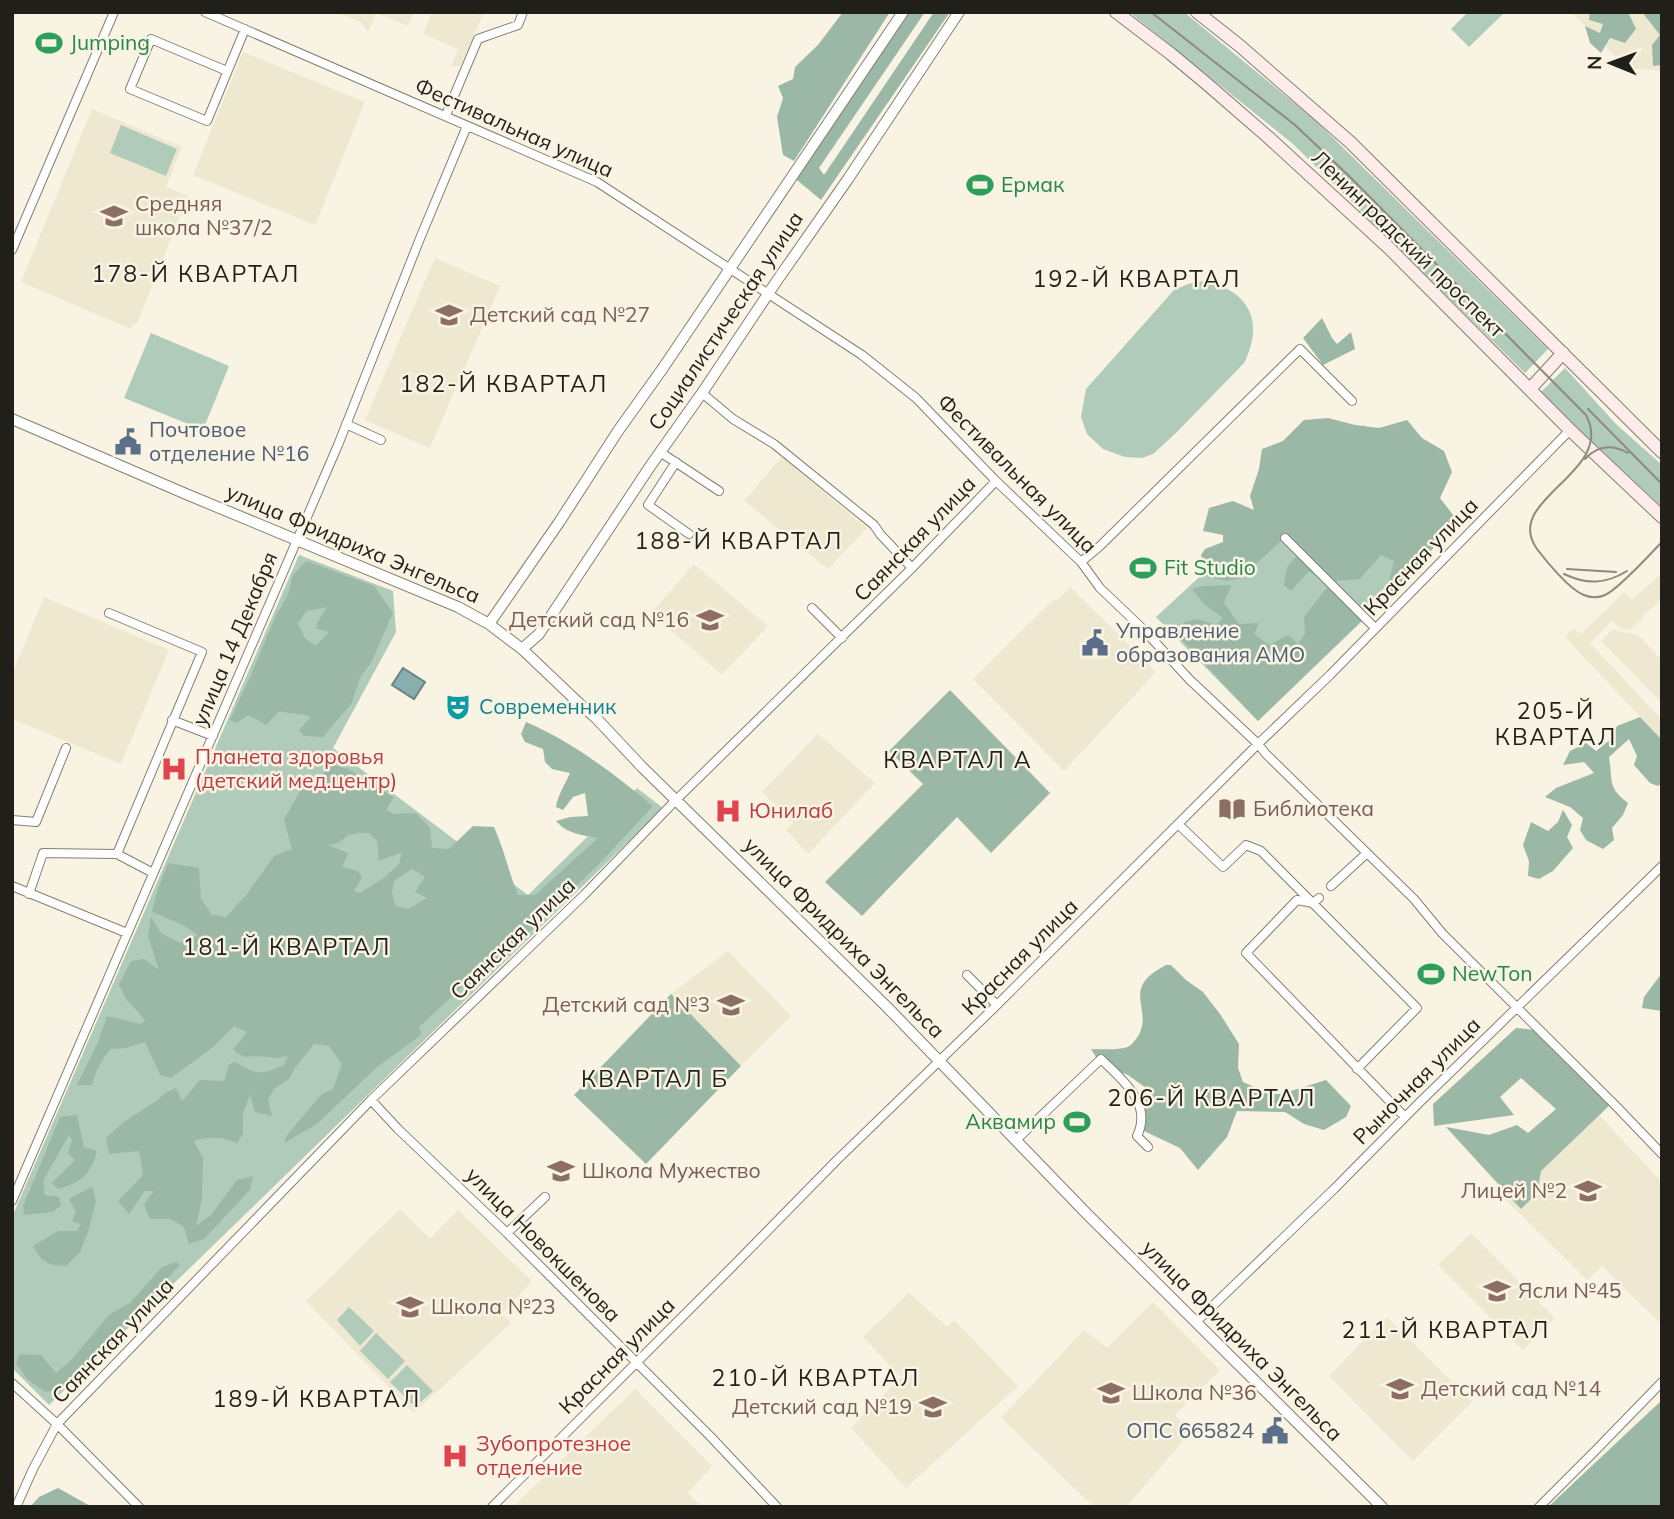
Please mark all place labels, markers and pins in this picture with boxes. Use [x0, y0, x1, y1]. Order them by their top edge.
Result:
sports icon: Jumping [34, 28, 64, 58]
place label: Jumping [70, 29, 150, 55]
sports icon: Ермак [965, 170, 995, 200]
place label: Ермак [1001, 171, 1065, 197]
place label: Средняя школа №37/2 [135, 190, 273, 240]
school or university icon: Средняя школа №37/2 [99, 201, 129, 231]
school or university icon: Детский сад №27 [434, 300, 464, 330]
place label: Детский сад №27 [470, 301, 650, 327]
place label: Почтовое отделение №16 [149, 416, 309, 466]
public building icon: Почтовое отделение №16 [113, 427, 143, 457]
sports icon: Fit Studio [1128, 553, 1158, 583]
place label: Fit Studio [1164, 554, 1256, 580]
school or university icon: Детский сад №16 [695, 605, 725, 635]
place label: Детский сад №16 [509, 606, 689, 632]
place label: Управление образования АМО [1115, 617, 1305, 667]
public building icon: Управление образования АМО [1080, 628, 1110, 658]
theatre icon: Современник [443, 692, 473, 722]
place label: Современник [479, 693, 617, 719]
place label: Планета здоровья (детский мед.центр) [195, 743, 397, 793]
hospital icon: Планета здоровья (детский мед.центр) [159, 754, 189, 784]
library icon: Библиотека [1217, 794, 1247, 824]
place label: Библиотека [1253, 795, 1374, 821]
hospital icon: Юнилаб [713, 796, 743, 826]
place label: Юнилаб [749, 797, 833, 823]
sports icon: NewTon [1416, 959, 1446, 989]
place label: NewTon [1452, 960, 1533, 986]
school or university icon: Детский сад №3 [716, 990, 746, 1020]
place label: Детский сад №3 [543, 991, 710, 1017]
sports icon: Аквамир [1062, 1107, 1092, 1137]
place label: Аквамир [965, 1108, 1056, 1134]
school or university icon: Школа Мужество [546, 1156, 576, 1186]
place label: Школа Мужество [582, 1157, 761, 1183]
school or university icon: Лицей №2 [1573, 1176, 1603, 1206]
place label: Лицей №2 [1461, 1177, 1567, 1203]
school or university icon: Ясли №45 [1482, 1276, 1512, 1306]
place label: Ясли №45 [1518, 1277, 1621, 1303]
school or university icon: Школа №23 [395, 1292, 425, 1322]
place label: Школа №23 [431, 1293, 556, 1319]
school or university icon: Детский сад №14 [1385, 1374, 1415, 1404]
place label: Детский сад №14 [1421, 1375, 1601, 1401]
school or university icon: Школа №36 [1096, 1378, 1126, 1408]
place label: Школа №36 [1132, 1379, 1257, 1405]
school or university icon: Детский сад №19 [918, 1392, 948, 1422]
place label: Детский сад №19 [732, 1393, 912, 1419]
public building icon: ОПС 665824 [1260, 1416, 1290, 1446]
place label: ОПС 665824 [1126, 1417, 1254, 1443]
place label: Зубопротезное отделение [476, 1430, 631, 1480]
hospital icon: Зубопротезное отделение [440, 1441, 470, 1471]

